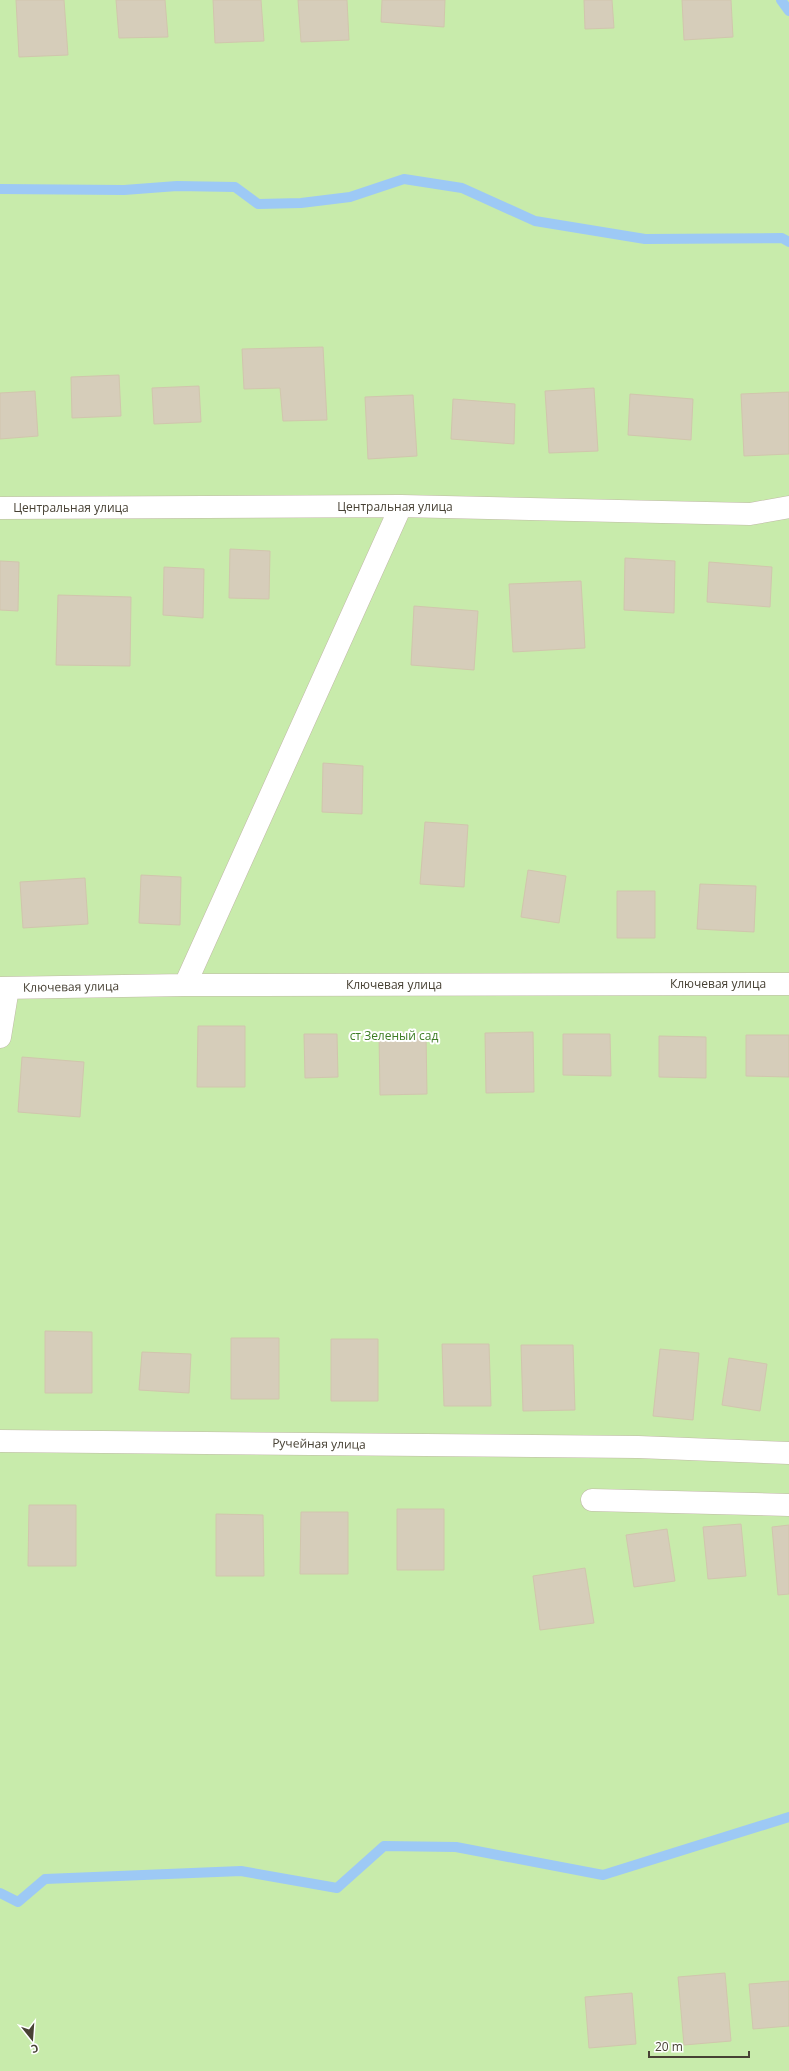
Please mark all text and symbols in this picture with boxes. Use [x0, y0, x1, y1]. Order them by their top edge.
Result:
street label: Центральная улица [337, 498, 453, 515]
street label: Центральная улица [13, 499, 129, 516]
street label: Ключевая улица [670, 975, 766, 992]
street label: Ключевая улица [346, 976, 442, 993]
street label: Ключевая улица [23, 977, 119, 996]
park label: ст Зеленый сад [350, 1027, 438, 1044]
street label: Ручейная улица [272, 1434, 366, 1453]
north arrow [12, 2019, 52, 2059]
scale bar [649, 2033, 749, 2059]
text: 20 m [655, 2038, 683, 2055]
text: С [30, 2041, 41, 2057]

